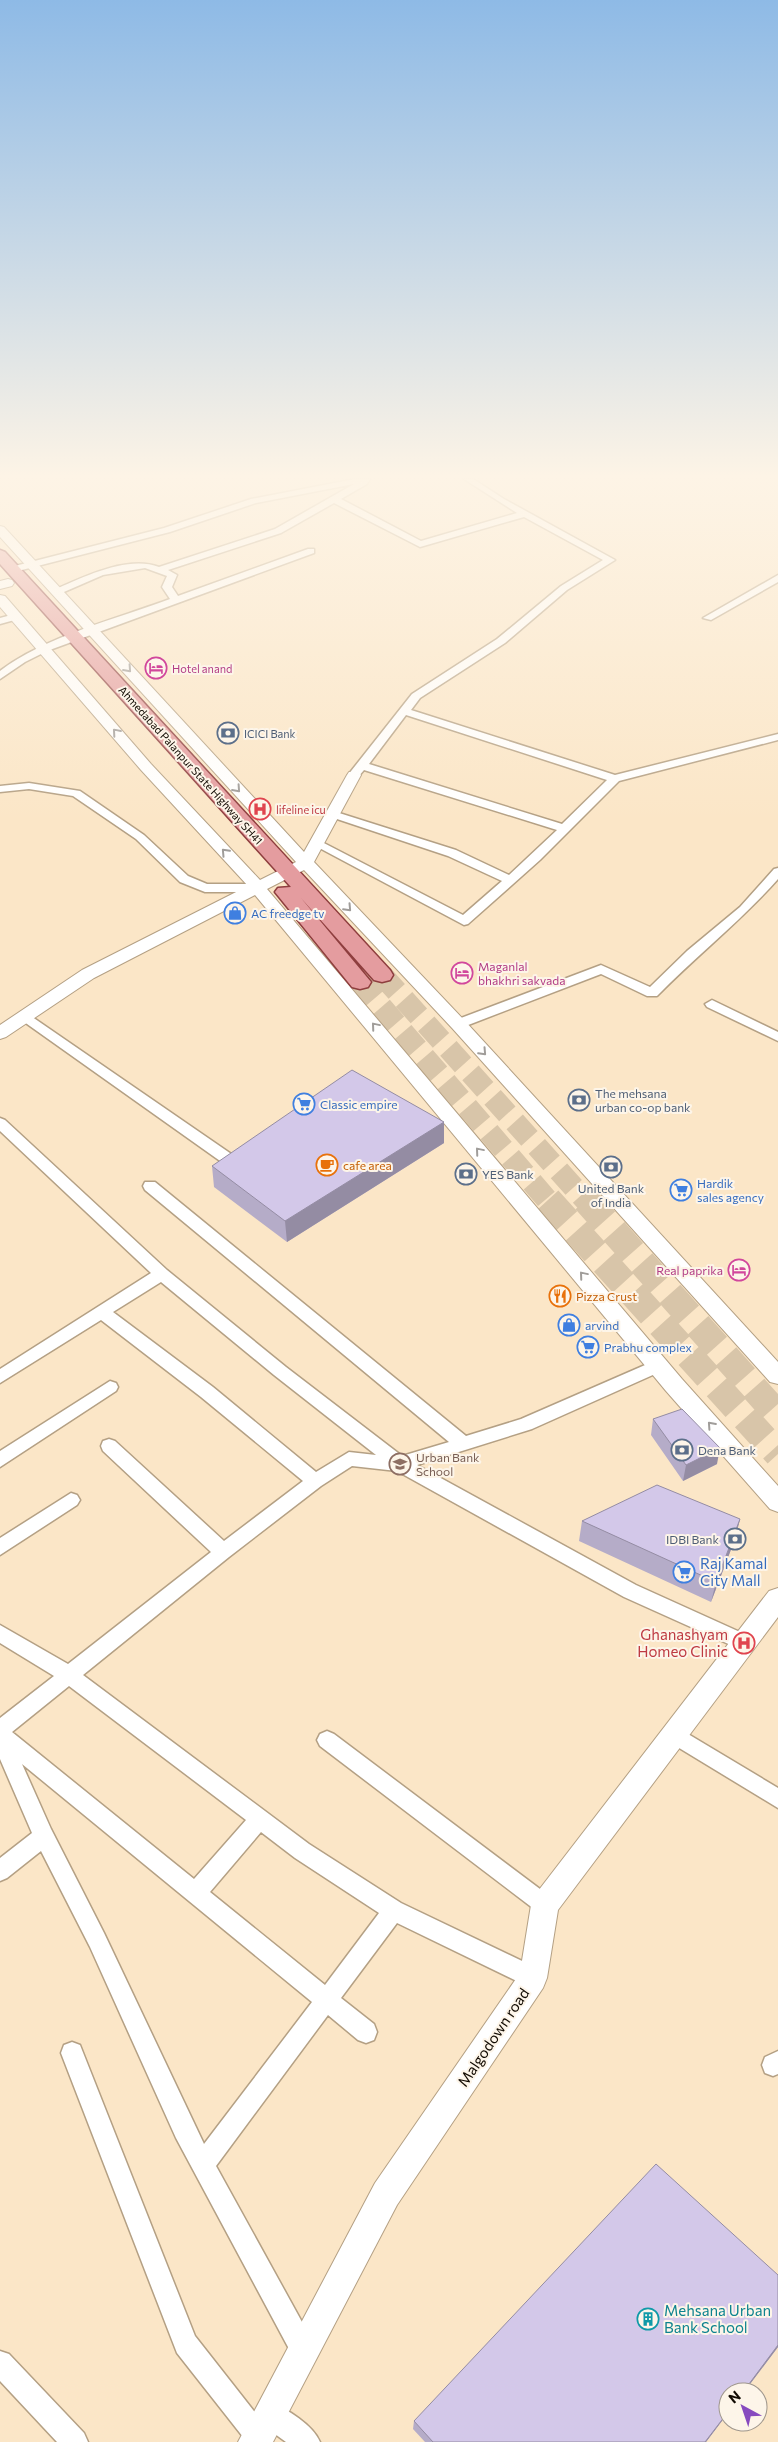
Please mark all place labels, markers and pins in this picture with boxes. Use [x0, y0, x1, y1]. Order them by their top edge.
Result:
hotel icon: Hotel anand [144, 656, 168, 680]
place label: Hotel anand [172, 662, 232, 675]
bank icon: ICICI Bank [216, 721, 240, 745]
place label: ICICI Bank [244, 727, 296, 740]
hospital icon: lifeline icu [248, 797, 272, 821]
place label: lifeline icu [276, 803, 326, 816]
shop icon: AC freedge tv [223, 901, 247, 925]
place label: AC freedge tv [251, 906, 324, 920]
place label: Maganlal bhakhri sakvada [478, 959, 566, 987]
hotel icon: Maganlal bhakhri sakvada [450, 961, 474, 985]
place label: The mehsana urban co-op bank [595, 1086, 691, 1114]
bank icon: The mehsana urban co-op bank [567, 1088, 591, 1112]
supermarket icon: Classic empire [292, 1092, 316, 1116]
place label: Classic empire [320, 1097, 398, 1111]
cafe icon: cafe area [315, 1153, 339, 1177]
bank icon: United Bank of India [599, 1155, 623, 1179]
place label: cafe area [343, 1158, 392, 1172]
bank icon: YES Bank [454, 1162, 478, 1186]
place label: YES Bank [482, 1167, 534, 1181]
place label: Hardik sales agency [697, 1176, 764, 1204]
supermarket icon: Hardik sales agency [669, 1178, 693, 1202]
place label: United Bank of India [578, 1181, 645, 1209]
hotel icon: Real paprika [727, 1258, 751, 1282]
place label: Real paprika [656, 1263, 723, 1277]
restaurant icon: Pizza Crust [548, 1284, 572, 1308]
place label: Pizza Crust [576, 1289, 637, 1303]
shop icon: arvind [557, 1313, 581, 1337]
place label: arvind [585, 1318, 619, 1332]
supermarket icon: Prabhu complex [576, 1335, 600, 1359]
place label: Prabhu complex [604, 1340, 693, 1354]
bank icon: Dena Bank [670, 1438, 694, 1462]
place label: Dena Bank [698, 1443, 757, 1457]
place label: Urban Bank School [416, 1450, 480, 1478]
school or university icon: Urban Bank School [388, 1452, 412, 1476]
bank icon: IDBI Bank [723, 1527, 747, 1551]
place label: IDBI Bank [666, 1532, 719, 1546]
place label: Raj Kamal City Mall [700, 1554, 767, 1589]
supermarket icon: Raj Kamal City Mall [672, 1560, 696, 1584]
place label: Ghanashyam Homeo Clinic [637, 1625, 728, 1660]
hospital icon: Ghanashyam Homeo Clinic [732, 1631, 756, 1655]
place label: Mehsana Urban Bank School [664, 2301, 771, 2336]
building icon: Mehsana Urban Bank School [636, 2307, 660, 2331]

